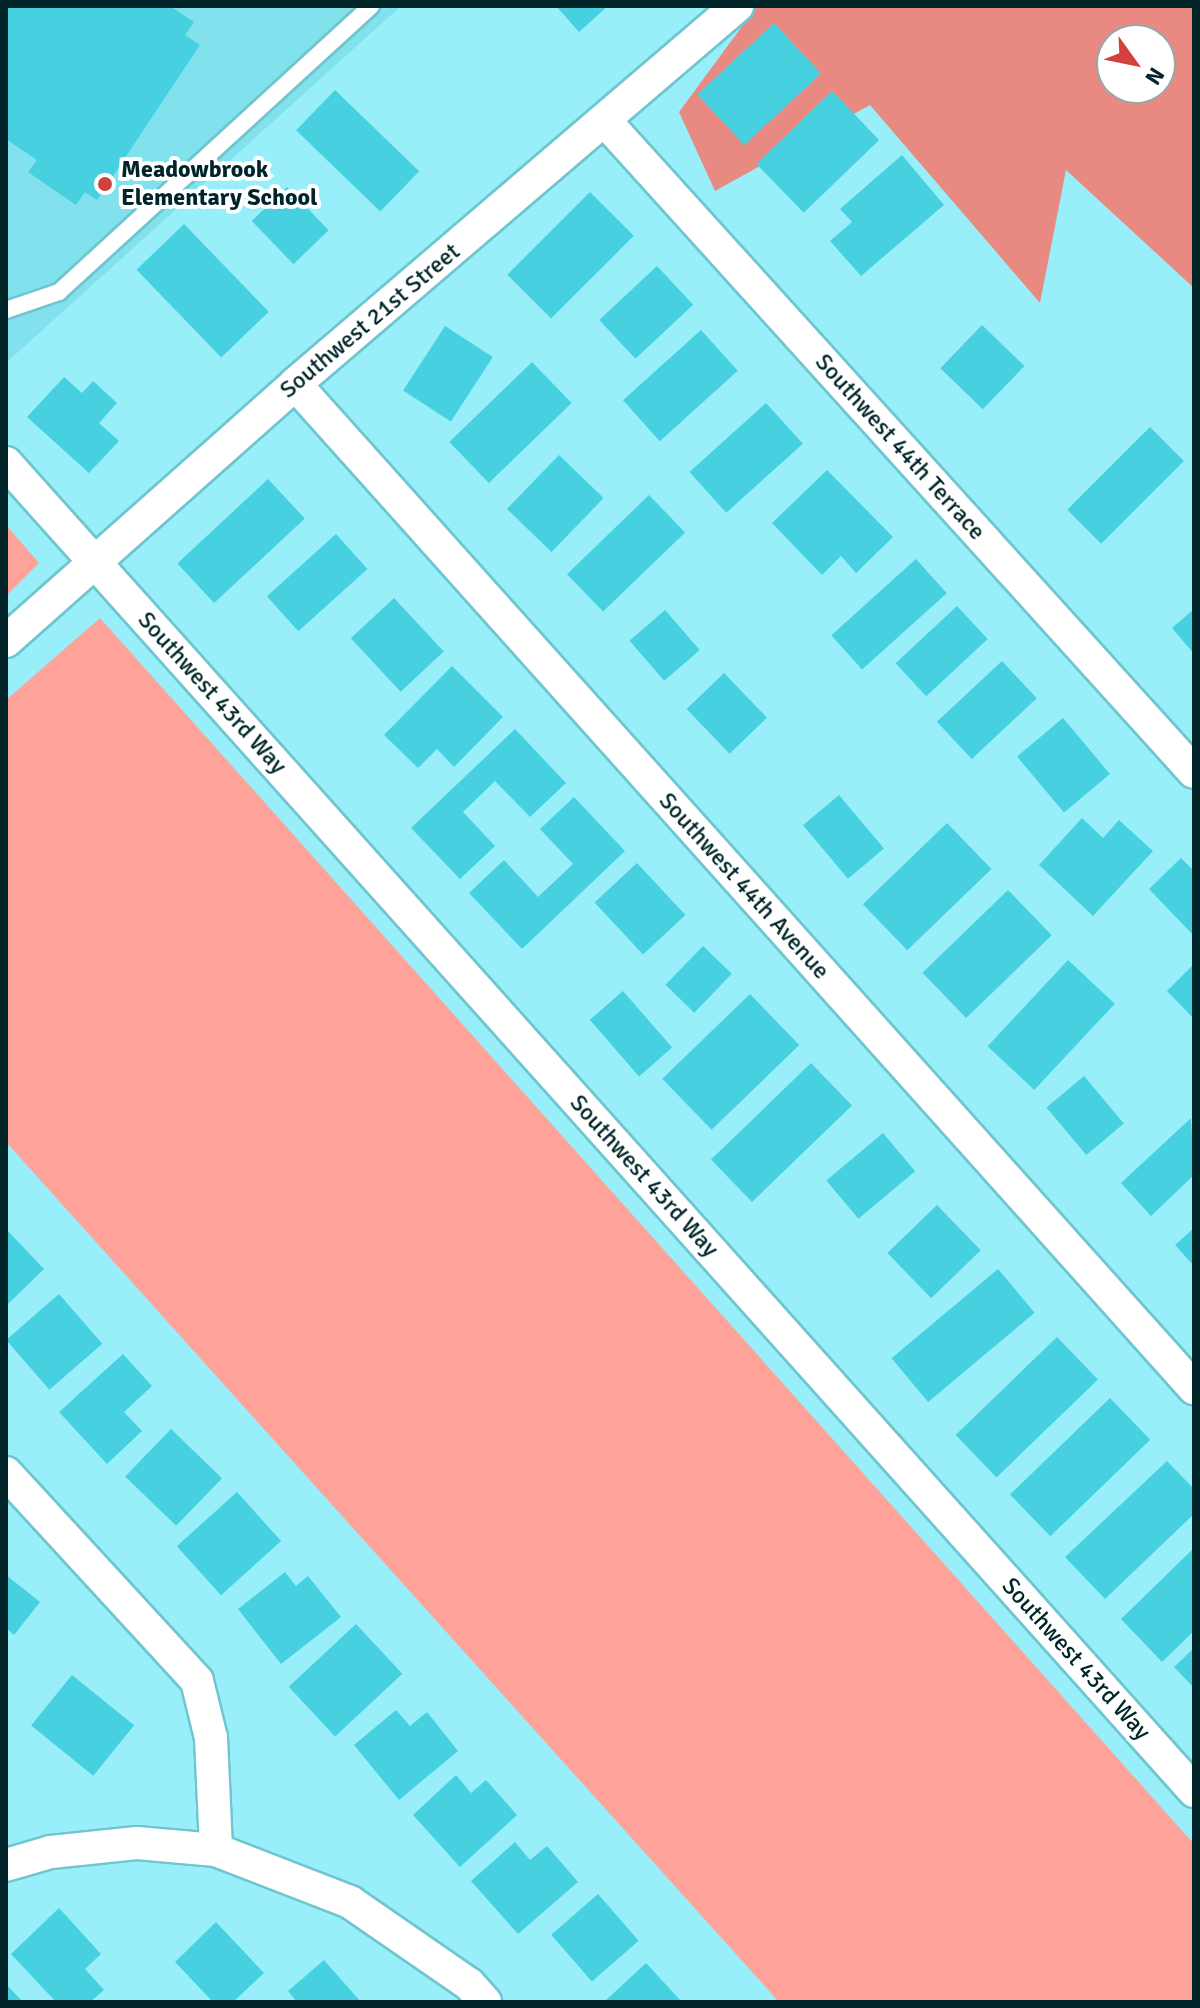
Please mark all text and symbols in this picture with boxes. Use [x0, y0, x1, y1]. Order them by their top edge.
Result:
north arrow [1096, 24, 1176, 104]
text: N [1139, 62, 1170, 90]
place label: Meadowbrook Elementary School [121, 156, 318, 212]
marker: Meadowbrook Elementary School [96, 175, 114, 193]
street label: Southwest 21st Street [274, 237, 466, 405]
street label: Southwest 44th Terrace [809, 348, 991, 546]
street label: Southwest 43rd Way [132, 606, 292, 780]
street label: Southwest 44th Avenue [653, 787, 835, 985]
street label: Southwest 43rd Way [564, 1089, 724, 1263]
street label: Southwest 43rd Way [996, 1572, 1156, 1746]

